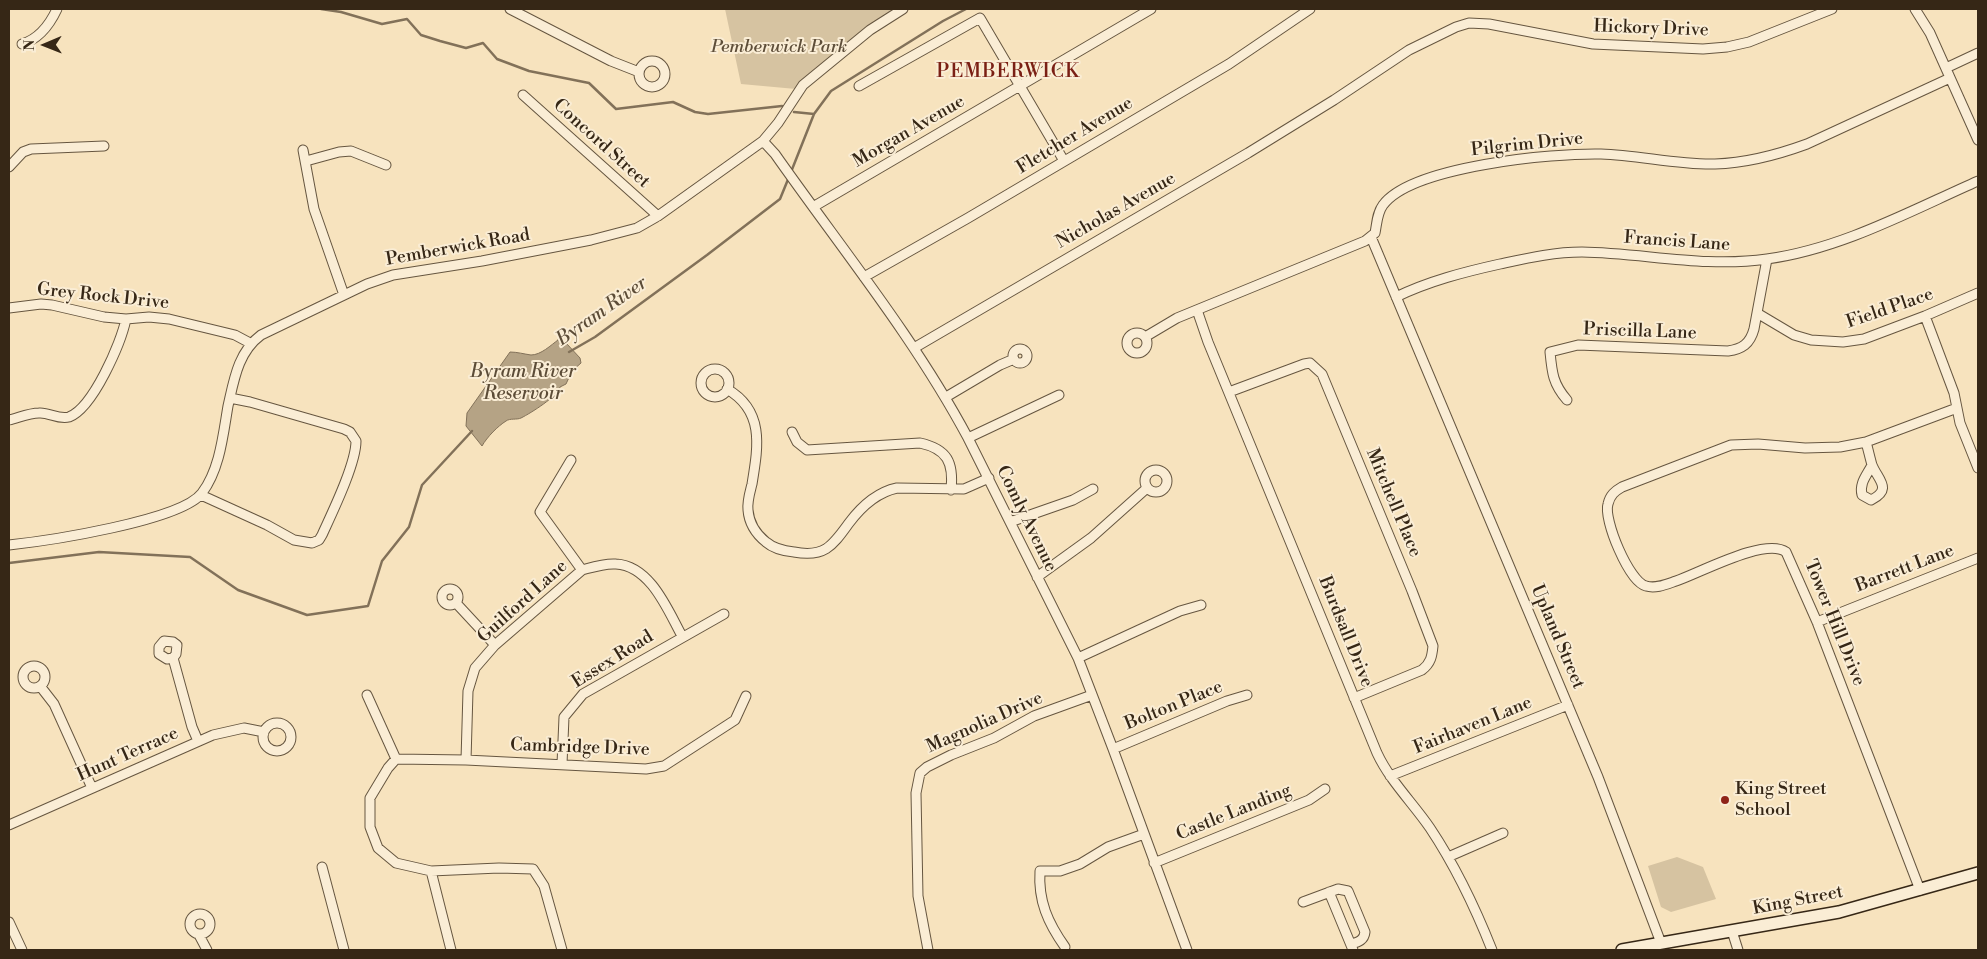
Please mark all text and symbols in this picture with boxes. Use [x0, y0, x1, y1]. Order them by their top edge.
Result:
street label: Hickory Drive [1593, 16, 1709, 42]
north arrow [20, 20, 70, 70]
park label: Pemberwick Park [711, 37, 847, 59]
text: N [21, 40, 39, 51]
district label: PEMBERWICK [935, 61, 1081, 83]
street label: Morgan Avenue [849, 91, 969, 173]
street label: Fletcher Avenue [1013, 93, 1137, 179]
street label: Concord Street [548, 95, 654, 193]
street label: Pilgrim Drive [1470, 128, 1584, 162]
street label: Nicholas Avenue [1052, 168, 1180, 254]
street label: Pemberwick Road [384, 225, 532, 271]
street label: Francis Lane [1623, 228, 1731, 256]
water label: Byram River [552, 272, 652, 352]
street label: Grey Rock Drive [36, 279, 170, 315]
street label: Field Place [1844, 284, 1936, 334]
street label: Priscilla Lane [1583, 319, 1697, 345]
water label: Byram River Reservoir [470, 361, 576, 405]
street label: Mitchell Place [1360, 445, 1426, 561]
street label: Comly Avenue [991, 462, 1061, 576]
street label: Barrett Lane [1853, 540, 1957, 598]
street label: Guilford Lane [474, 556, 572, 648]
street label: Tower Hill Drive [1799, 557, 1869, 689]
street label: Burdsall Drive [1313, 573, 1377, 691]
street label: Upland Street [1525, 582, 1589, 692]
street label: Essex Road [568, 627, 658, 693]
street label: Bolton Place [1122, 677, 1226, 735]
street label: Magnolia Drive [923, 688, 1047, 758]
street label: Fairhaven Lane [1411, 692, 1535, 760]
street label: Hunt Terrace [74, 723, 182, 787]
street label: Cambridge Drive [510, 735, 650, 761]
place label: King Street School [1735, 779, 1827, 822]
street label: Castle Landing [1173, 780, 1295, 846]
marker: King Street School [1719, 794, 1731, 806]
street label: King Street [1751, 882, 1845, 920]

